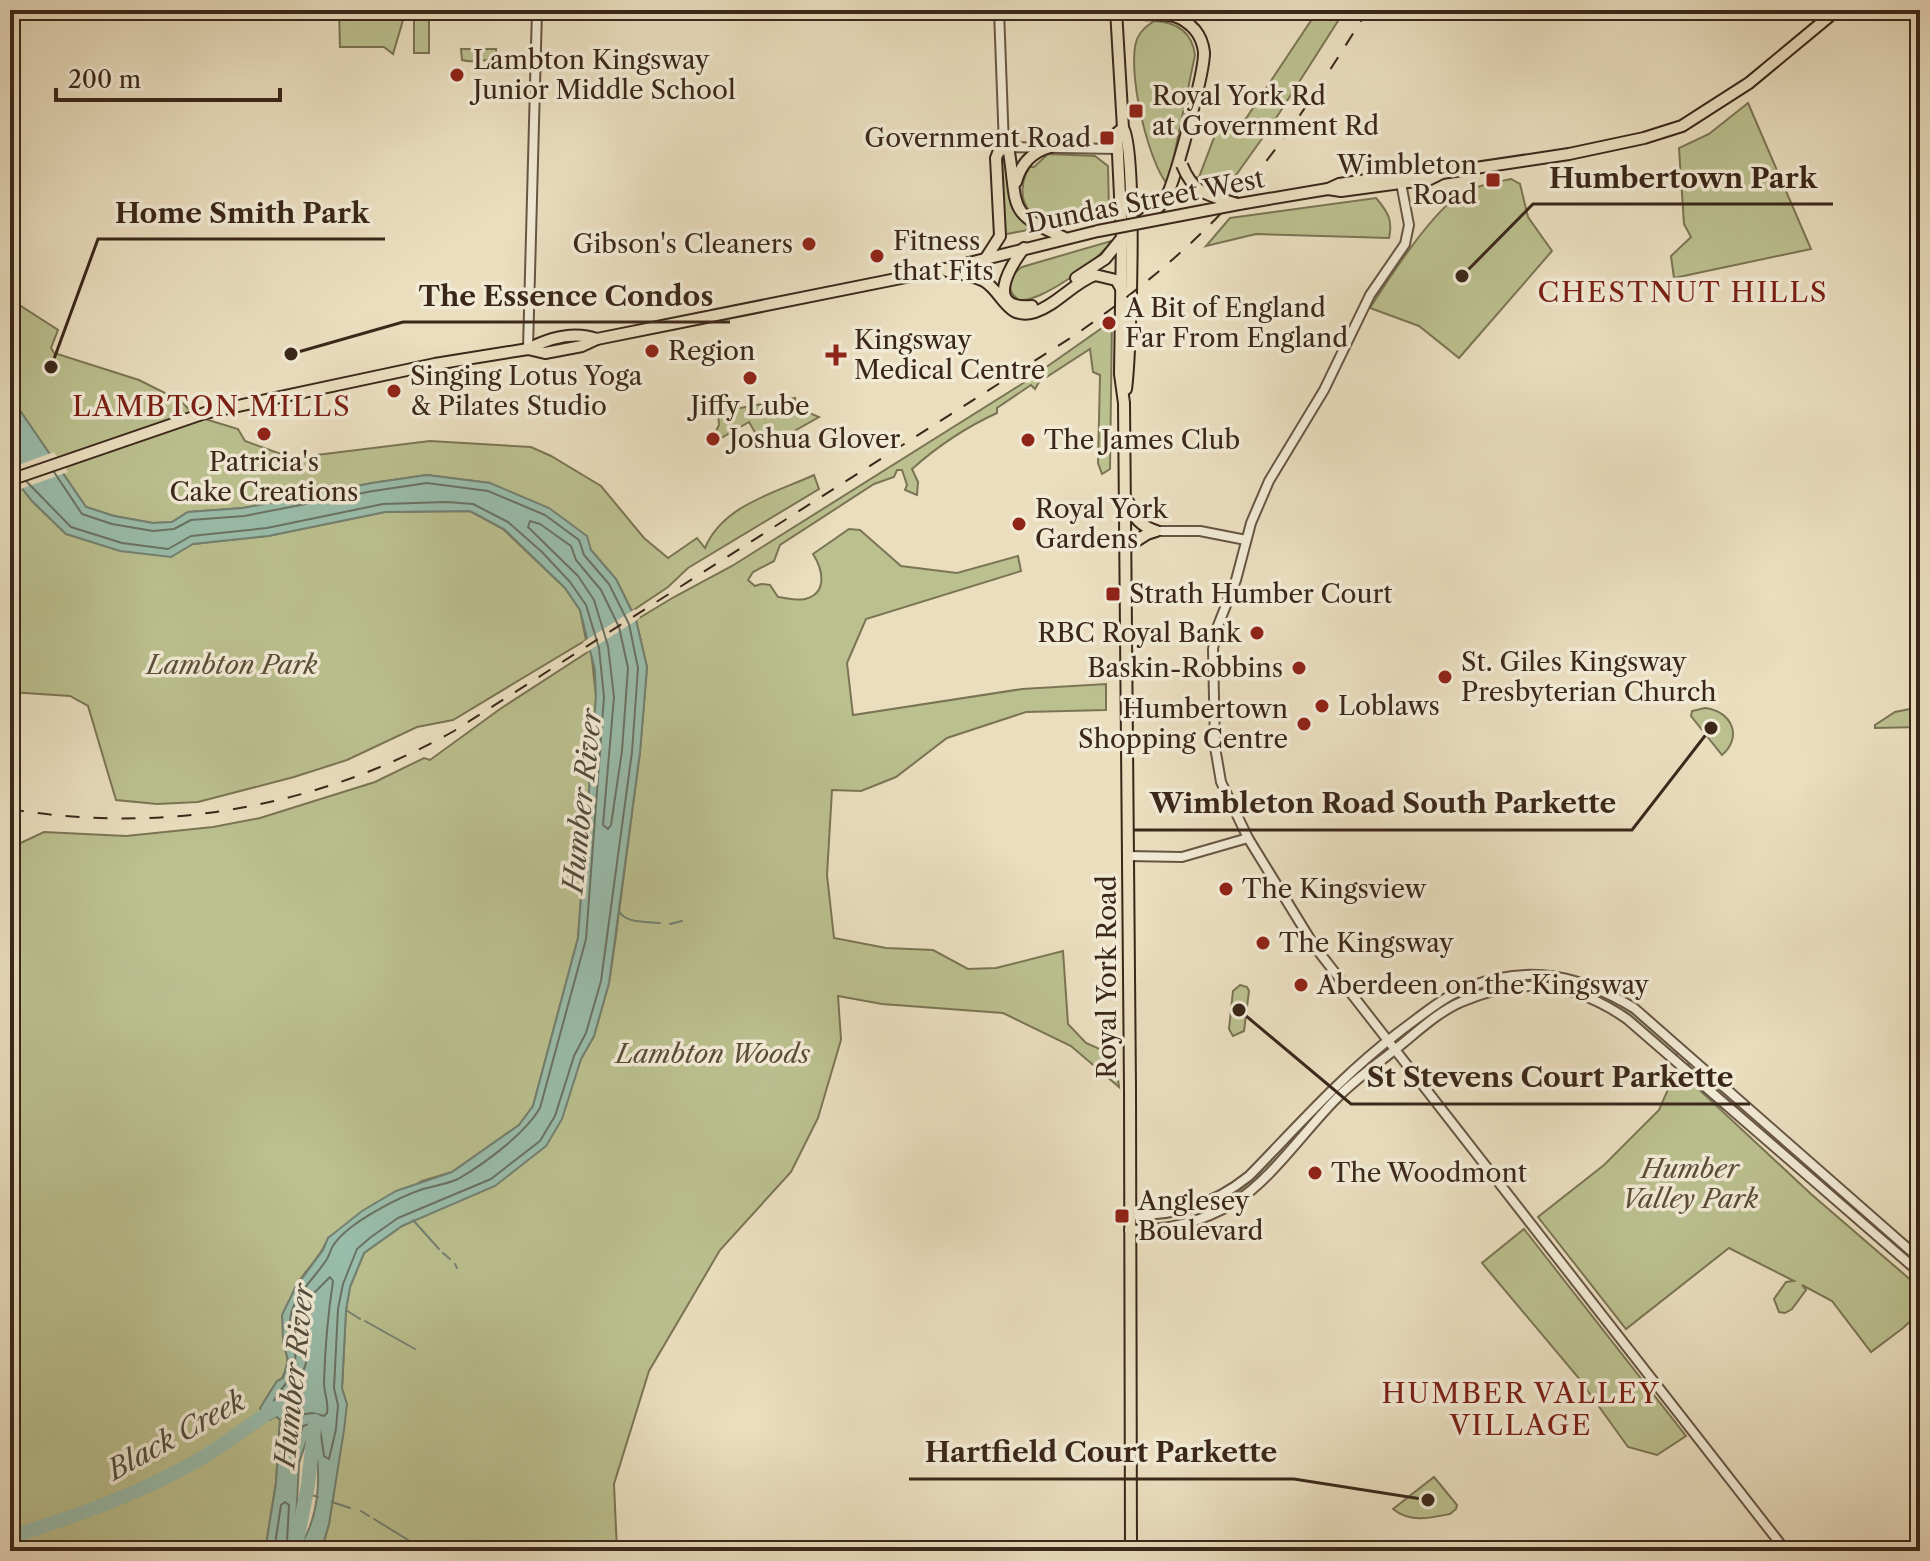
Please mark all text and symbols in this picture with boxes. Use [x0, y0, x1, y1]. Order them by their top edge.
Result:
place label: Lambton Kingsway Junior Middle School [469, 44, 736, 106]
scale bar [56, 52, 280, 102]
text: 200 m [68, 65, 141, 94]
marker: Lambton Kingsway Junior Middle School [448, 66, 466, 84]
place label: Royal York Rd at Government Rd [1152, 80, 1379, 142]
marker: Royal York Rd at Government Rd [1127, 102, 1145, 120]
place label: Government Road [864, 122, 1091, 154]
marker: Government Road [1098, 129, 1116, 147]
place label: Wimbleton Road [1336, 149, 1477, 211]
callout: Humbertown Park [1533, 152, 1833, 204]
text: Humbertown Park [1549, 161, 1818, 195]
street label: Dundas Street West [1023, 162, 1268, 240]
marker: Wimbleton Road [1484, 171, 1502, 189]
callout: Home Smith Park [98, 187, 385, 239]
text: Home Smith Park [115, 196, 370, 230]
place label: Fitness that Fits [893, 225, 994, 287]
place label: Gibson's Cleaners [572, 228, 793, 260]
marker: Gibson's Cleaners [800, 235, 818, 253]
marker: Fitness that Fits [868, 247, 886, 265]
callout: The Essence Condos [403, 270, 730, 322]
district label: CHESTNUT HILLS [1537, 275, 1829, 309]
text: The Essence Condos [419, 279, 713, 313]
place label: A Bit of England Far From England [1124, 292, 1348, 354]
marker: A Bit of England Far From England [1100, 314, 1118, 332]
place label: Kingsway Medical Centre [854, 324, 1045, 386]
place label: Region [668, 335, 755, 367]
marker: Region [643, 342, 661, 360]
marker: Kingsway Medical Centre [825, 344, 847, 366]
place label: Singing Lotus Yoga & Pilates Studio [410, 360, 643, 422]
marker: Jiffy Lube [741, 369, 759, 387]
marker: Singing Lotus Yoga & Pilates Studio [385, 382, 403, 400]
district label: LAMBTON MILLS [72, 389, 352, 423]
place label: Jiffy Lube [687, 390, 809, 422]
place label: Joshua Glover [725, 423, 901, 455]
place label: The James Club [1044, 424, 1240, 456]
marker: Patricia's Cake Creations [255, 425, 273, 443]
marker: Joshua Glover [704, 430, 722, 448]
marker: The James Club [1019, 431, 1037, 449]
place label: Patricia's Cake Creations [170, 446, 358, 508]
place label: Royal York Gardens [1035, 493, 1169, 555]
marker: Royal York Gardens [1010, 515, 1028, 533]
place label: Strath Humber Court [1129, 578, 1393, 610]
marker: Strath Humber Court [1104, 585, 1122, 603]
place label: RBC Royal Bank [1038, 617, 1242, 649]
marker: RBC Royal Bank [1248, 624, 1266, 642]
place label: St. Giles Kingsway Presbyterian Church [1461, 646, 1717, 708]
park label: Lambton Park [144, 649, 318, 681]
place label: Baskin-Robbins [1087, 652, 1283, 684]
marker: Baskin-Robbins [1290, 659, 1308, 677]
marker: St. Giles Kingsway Presbyterian Church [1436, 668, 1454, 686]
place label: Loblaws [1338, 690, 1440, 722]
place label: Humbertown Shopping Centre [1078, 693, 1288, 755]
marker: Loblaws [1313, 697, 1331, 715]
water label: Humber River [555, 705, 609, 897]
marker: Humbertown Shopping Centre [1295, 715, 1313, 733]
callout: Wimbleton Road South Parkette [1134, 778, 1632, 830]
text: Wimbleton Road South Parkette [1149, 786, 1616, 820]
place label: The Kingsview [1242, 873, 1427, 905]
street label: Royal York Road [1091, 875, 1123, 1079]
marker: The Kingsview [1217, 880, 1235, 898]
place label: The Kingsway [1279, 927, 1454, 959]
marker: The Kingsway [1254, 934, 1272, 952]
place label: Aberdeen on the Kingsway [1316, 969, 1650, 1001]
marker: Aberdeen on the Kingsway [1292, 976, 1310, 994]
park label: Lambton Woods [614, 1038, 811, 1070]
callout: St Stevens Court Parkette [1351, 1052, 1750, 1104]
text: St Stevens Court Parkette [1366, 1060, 1734, 1094]
park label: Humber Valley Park [1622, 1153, 1759, 1215]
place label: The Woodmont [1331, 1157, 1528, 1189]
marker: The Woodmont [1306, 1164, 1324, 1182]
place label: Anglesey Boulevard [1137, 1185, 1264, 1247]
marker: Anglesey Boulevard [1113, 1207, 1131, 1225]
water label: Humber River [267, 1280, 321, 1472]
district label: HUMBER VALLEY VILLAGE [1382, 1376, 1660, 1442]
water label: Black Creek [99, 1383, 251, 1488]
callout: Hartfield Court Parkette [909, 1427, 1294, 1479]
text: Hartfield Court Parkette [925, 1435, 1277, 1469]

